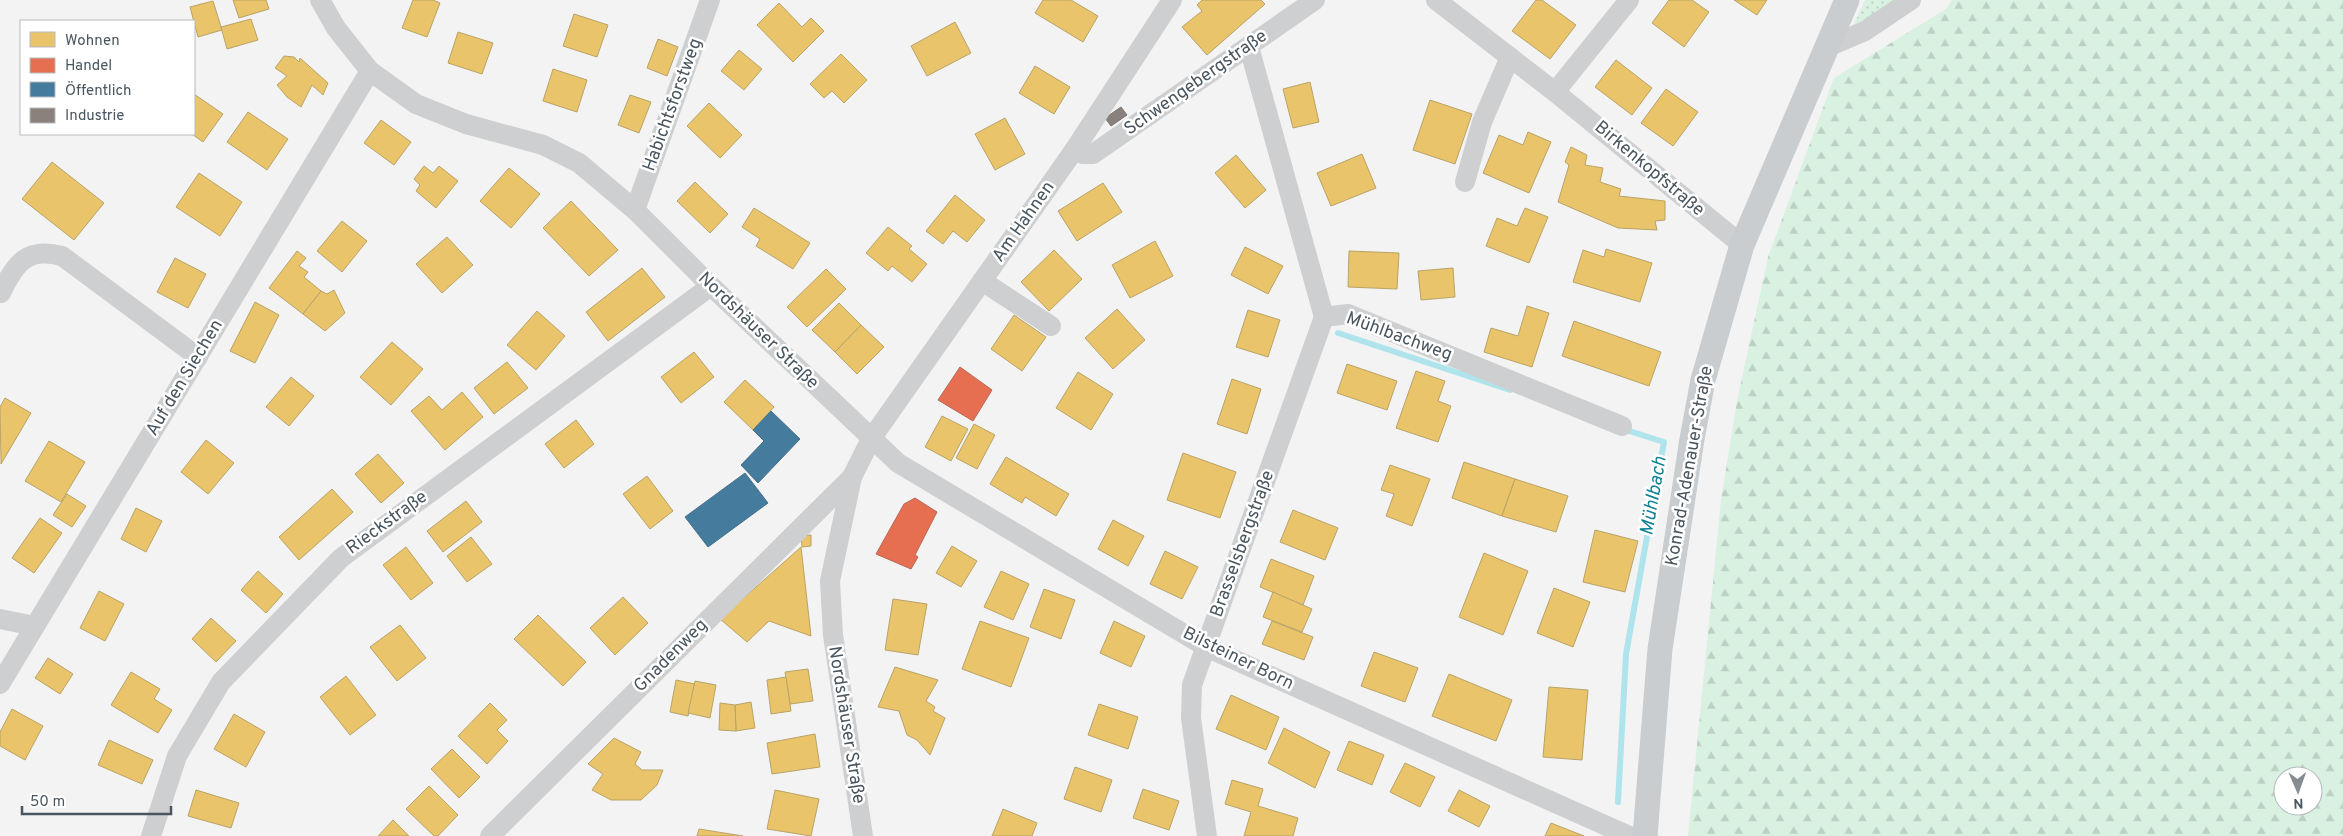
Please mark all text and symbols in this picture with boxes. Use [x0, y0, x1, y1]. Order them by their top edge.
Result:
legend [20, 20, 195, 135]
street label: Schwengebergstraße [1120, 25, 1272, 141]
text: Wohnen [65, 32, 120, 51]
street label: Habichtsforstweg [638, 35, 708, 175]
text: Handel [65, 57, 112, 76]
text: Öffentlich [65, 81, 132, 101]
text: Industrie [65, 107, 124, 126]
street label: Birkenkopfstraße [1589, 116, 1709, 222]
street label: Am Hahnen [988, 177, 1060, 267]
street label: Nordshäuser Straße [693, 267, 823, 395]
street label: Mühlbachweg [1343, 307, 1455, 367]
street label: Auf den Siechen [141, 316, 229, 440]
street label: Konrad-Adenauer-Straße [1661, 364, 1719, 568]
water label: Mühlbach [1635, 454, 1673, 537]
street label: Brasselsbergstraße [1206, 467, 1280, 621]
street label: Rieckstraße [342, 486, 432, 560]
street label: Gnadenweg [629, 614, 713, 698]
street label: Bilsteiner Born [1179, 622, 1297, 696]
street label: Nordshäuser Straße [822, 645, 870, 805]
north arrow [2273, 766, 2323, 816]
scale bar [22, 784, 171, 816]
text: 50 m [30, 793, 65, 812]
text: N [2293, 794, 2304, 811]

